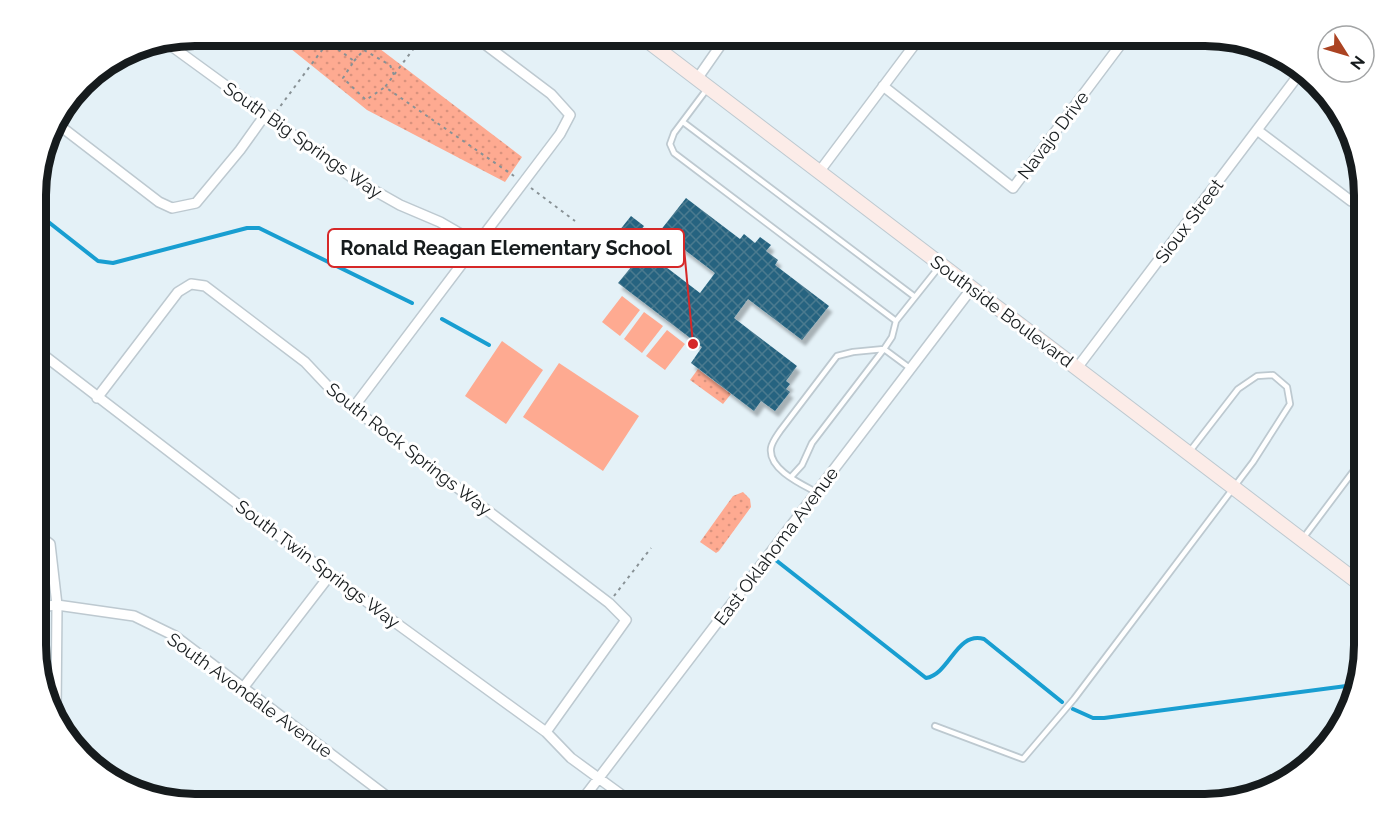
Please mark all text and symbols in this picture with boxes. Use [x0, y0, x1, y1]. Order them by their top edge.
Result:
north arrow [1316, 24, 1376, 84]
text: N [1346, 52, 1369, 73]
street label: South Big Springs Way [220, 77, 387, 203]
street label: Navajo Drive [1013, 86, 1093, 183]
street label: Sioux Street [1151, 175, 1227, 267]
callout: Ronald Reagan Elementary School [328, 229, 684, 267]
text: Ronald Reagan Elementary School [340, 236, 672, 260]
street label: Southside Boulevard [927, 251, 1077, 371]
street label: South Rock Springs Way [322, 378, 496, 520]
street label: East Oklahoma Avenue [710, 462, 843, 629]
street label: South Twin Springs Way [232, 495, 404, 633]
street label: South Avondale Avenue [163, 628, 337, 762]

